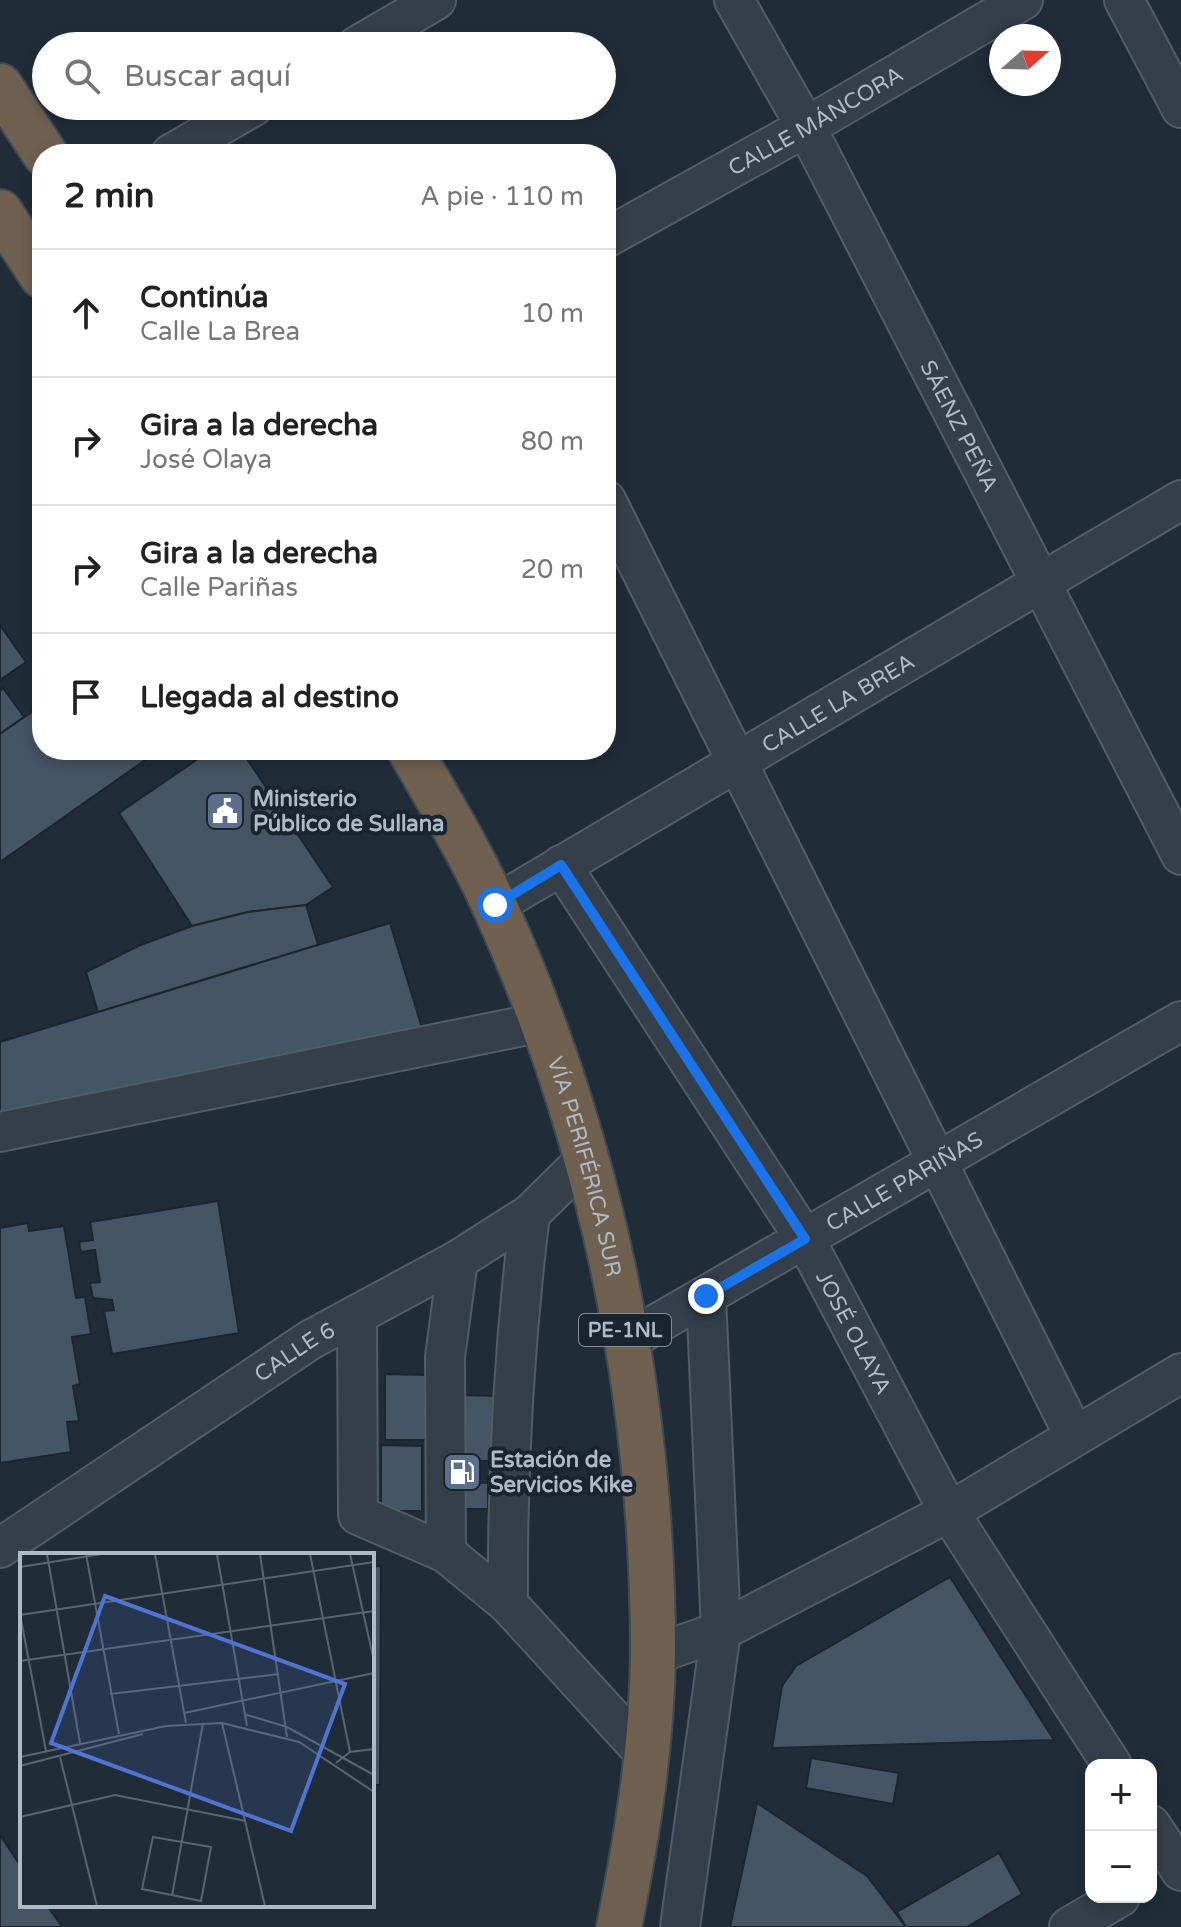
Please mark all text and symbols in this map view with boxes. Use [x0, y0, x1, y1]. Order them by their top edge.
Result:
north arrow [989, 24, 1061, 96]
search box [32, 32, 616, 120]
icon: search [60, 54, 104, 98]
text: Buscar aquí [124, 58, 291, 95]
street label: CALLE MÁNCORA [724, 61, 908, 182]
text: 2 min [64, 176, 155, 217]
text: A pie · 110 m [420, 181, 584, 212]
text: Continúa [140, 279, 269, 316]
icon: ahead [64, 291, 108, 335]
text: 10 m [521, 298, 584, 329]
text: Calle La Brea [140, 316, 300, 347]
street label: SÁENZ PEÑA [914, 356, 1004, 496]
text: Gira a la derecha [140, 407, 378, 444]
icon: right [64, 419, 108, 463]
text: 80 m [521, 426, 584, 457]
text: José Olaya [140, 444, 272, 475]
text: Gira a la derecha [140, 535, 378, 572]
icon: right [64, 547, 108, 591]
text: 20 m [521, 554, 584, 585]
text: Calle Pariñas [140, 572, 298, 603]
street label: CALLE LA BREA [757, 648, 919, 759]
icon: arrive [64, 675, 108, 719]
text: Llegada al destino [140, 679, 399, 716]
place label: Ministerio Público de Sullana [253, 786, 445, 837]
public building icon: Ministerio Público de Sullana [204, 790, 246, 832]
route start [477, 887, 513, 923]
street label: VÍA PERIFÉRICA SUR [542, 1053, 627, 1279]
street label: CALLE PARIÑAS [822, 1126, 988, 1237]
street label: JOSÉ OLAYA [810, 1267, 897, 1399]
route end [688, 1278, 724, 1314]
road number: PE-1NL [579, 1314, 671, 1346]
street label: CALLE 6 [250, 1317, 340, 1388]
place label: Estación de Servicios Kike [490, 1447, 633, 1498]
fuel station icon: Estación de Servicios Kike [441, 1451, 483, 1493]
inset map [20, 1553, 374, 1907]
map controls [1085, 1759, 1157, 1903]
button: + [1085, 1759, 1157, 1831]
button: − [1085, 1831, 1157, 1903]

